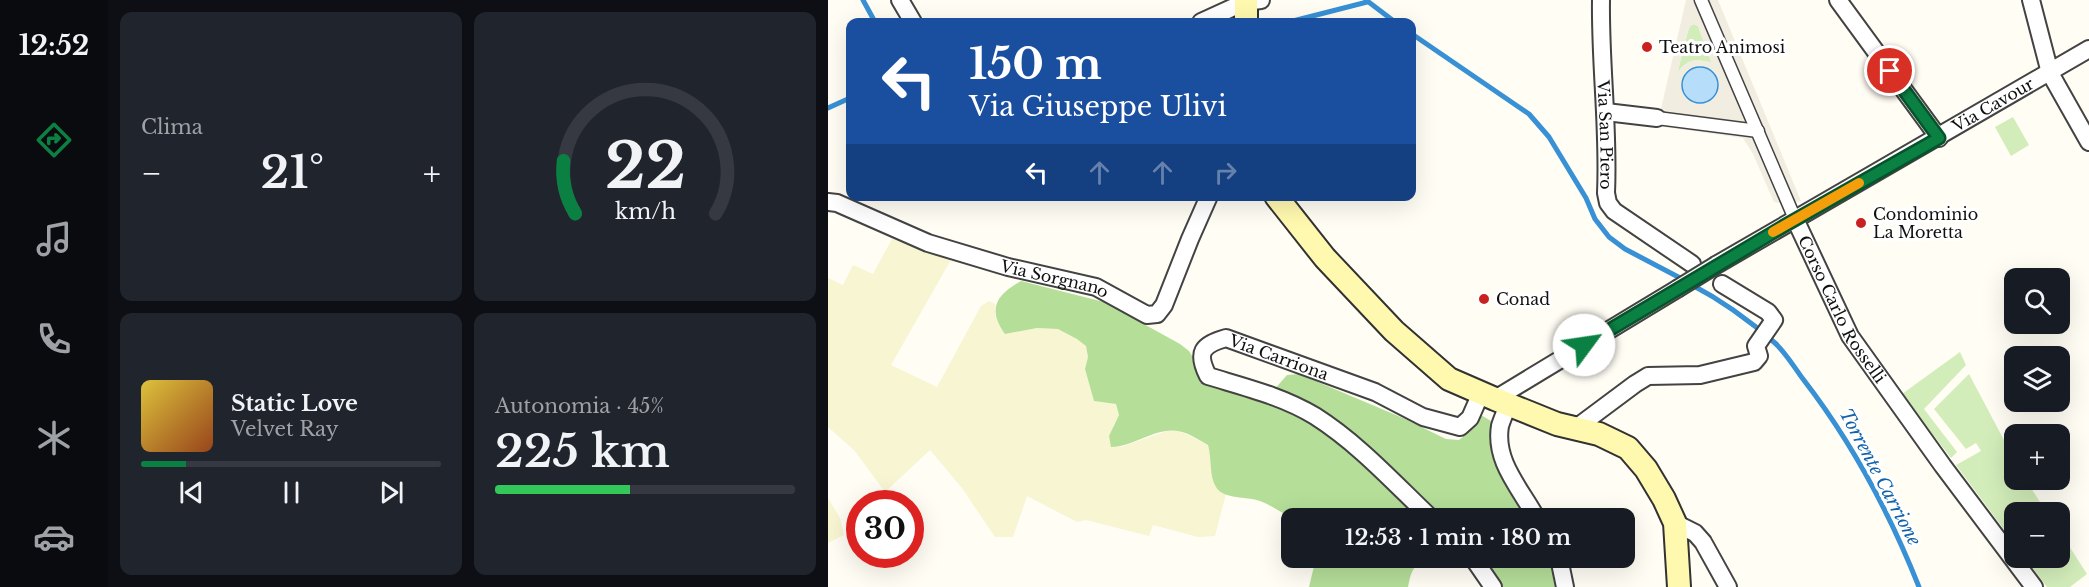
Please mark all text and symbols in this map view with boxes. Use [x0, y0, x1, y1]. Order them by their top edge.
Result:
text: 12:52 [19, 29, 89, 62]
place label: Teatro Animosi [1659, 37, 1786, 57]
text: 150 m [969, 38, 1102, 90]
marker: Teatro Animosi [1640, 40, 1654, 54]
icon: left [870, 42, 948, 120]
pin [1864, 45, 1915, 96]
icon: arrive [1873, 54, 1906, 87]
street label: Via Cavour [1948, 73, 2038, 137]
street label: Via San Piero [1593, 79, 1617, 190]
text: Via Giuseppe Ulivi [969, 90, 1227, 123]
text: Clima [141, 115, 203, 139]
icon: directions [33, 119, 75, 161]
text: 22 [604, 127, 686, 205]
text: 21° [261, 144, 324, 200]
text: − [141, 153, 162, 194]
text: + [423, 153, 441, 194]
icon: left [1020, 156, 1053, 189]
icon: ahead [1083, 156, 1116, 189]
icon: ahead [1146, 156, 1179, 189]
icon: right [1209, 156, 1242, 189]
text: km/h [615, 198, 676, 225]
place label: Condominio La Moretta [1873, 204, 1978, 242]
marker: Condominio La Moretta [1854, 216, 1868, 230]
icon: music [33, 218, 75, 260]
street label: Corso Carlo Rosselli [1794, 232, 1891, 387]
street label: Via Sorgnano [997, 255, 1112, 302]
map controls [2004, 268, 2070, 568]
button: search [2004, 268, 2070, 334]
place label: Conad [1496, 289, 1550, 309]
marker: Conad [1477, 292, 1491, 306]
position arrow [1552, 313, 1616, 377]
icon: phone [33, 318, 75, 360]
street label: Via Carriona [1226, 330, 1331, 384]
button: layers [2004, 346, 2070, 412]
text: Static Love [231, 390, 358, 417]
text: Autonomia · 45% [495, 394, 664, 418]
water label: Torrente Carrione [1835, 405, 1925, 549]
icon: climate [33, 417, 75, 459]
text: Velvet Ray [231, 417, 339, 441]
text: 225 km [495, 423, 670, 479]
button: + [2004, 424, 2070, 490]
icon: previous [175, 476, 208, 509]
icon: pause [275, 476, 308, 509]
icon: next [375, 476, 408, 509]
speed limit sign: 30 [846, 490, 924, 568]
button: − [2004, 502, 2070, 568]
icon: car [33, 516, 75, 558]
text: 12:53 · 1 min · 180 m [1345, 524, 1571, 551]

